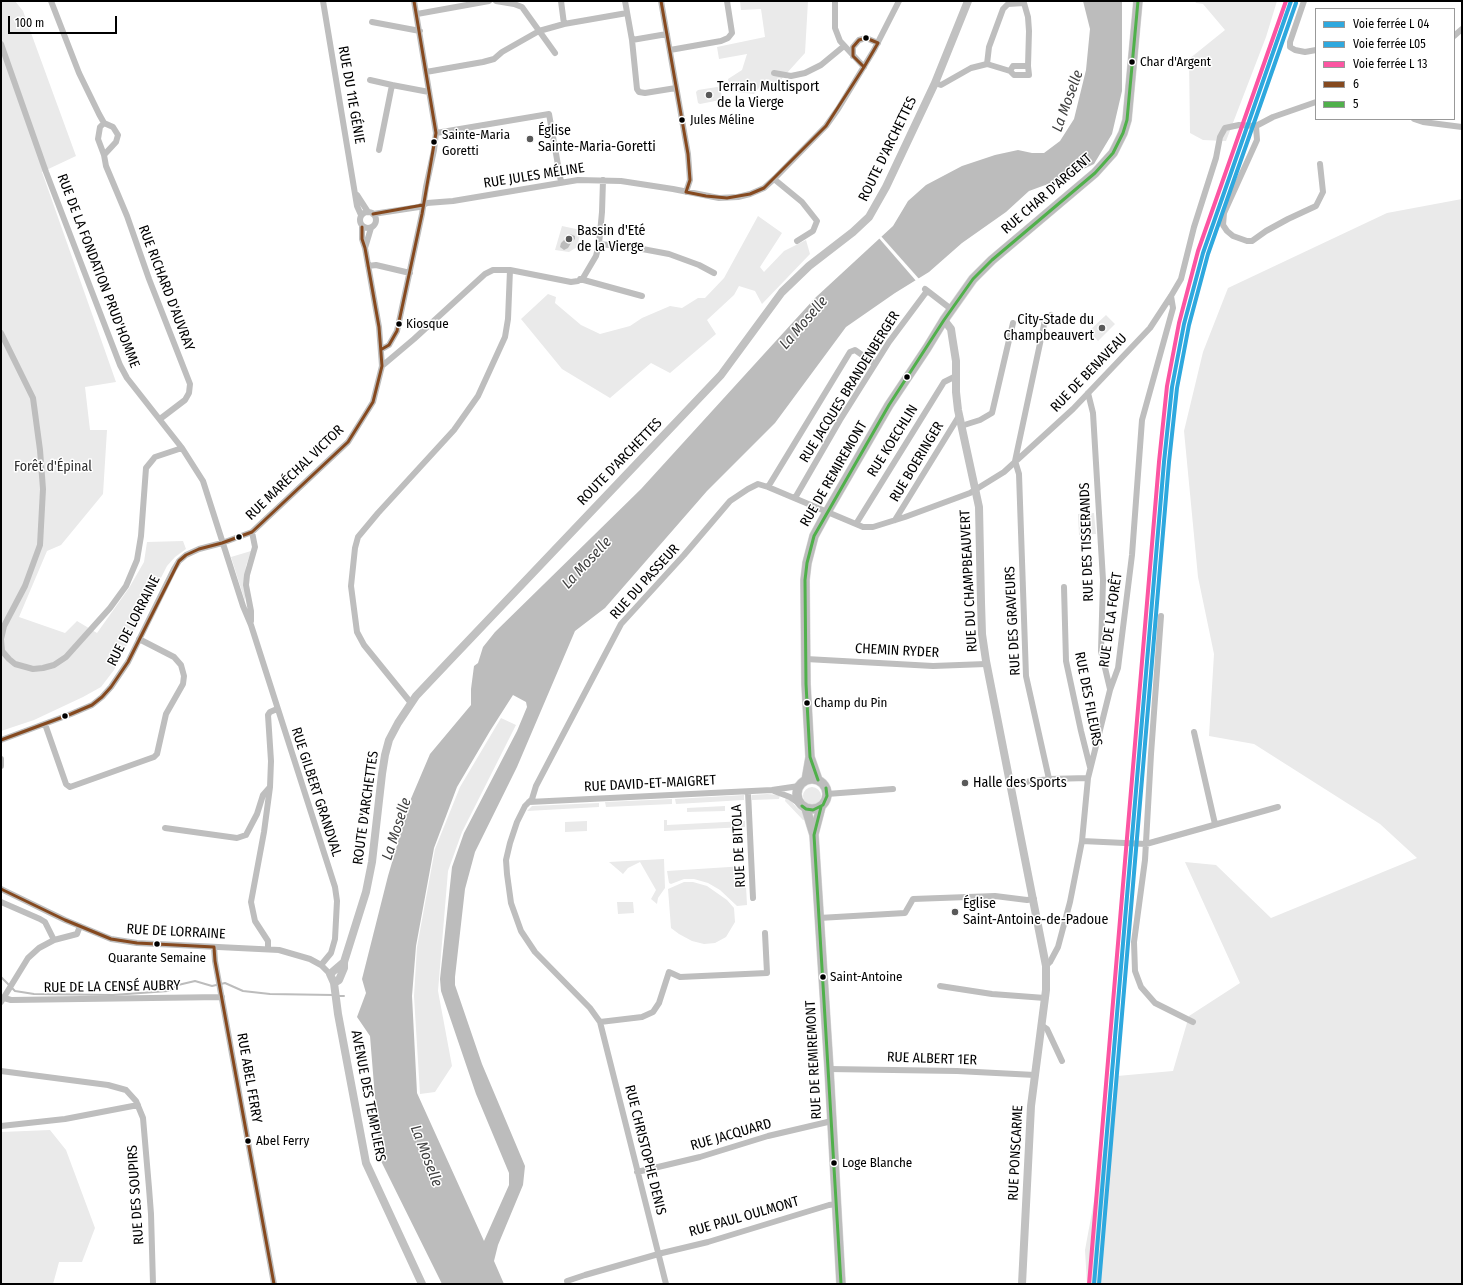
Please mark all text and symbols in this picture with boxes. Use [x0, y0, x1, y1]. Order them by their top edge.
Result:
scale bar [10, 8, 119, 34]
legend [1315, 8, 1455, 120]
text: 100 m [15, 16, 44, 30]
text: Voie ferrée L 04 [1353, 17, 1429, 31]
unlabelled marker [861, 33, 871, 43]
text: Voie ferrée L05 [1353, 37, 1426, 51]
street label: RUE DU 11E GÉNIE [334, 45, 368, 145]
place label: Char d'Argent [1140, 54, 1211, 70]
marker: Char d'Argent [1127, 57, 1137, 67]
text: Voie ferrée L 13 [1353, 57, 1427, 71]
water label: La Moselle [1049, 68, 1087, 134]
text: 6 [1353, 77, 1359, 91]
place label: Terrain Multisport de la Vierge [717, 79, 819, 112]
marker: Terrain Multisport de la Vierge [704, 90, 714, 100]
street label: ROUTE D'ARCHETTES [855, 94, 921, 204]
text: 5 [1353, 97, 1359, 111]
place label: Jules Méline [690, 112, 754, 128]
marker: Jules Méline [677, 115, 687, 125]
place label: Église Sainte-Maria-Goretti [538, 123, 656, 156]
place label: Sainte-Maria Goretti [442, 127, 510, 158]
marker: Église Sainte-Maria-Goretti [525, 134, 535, 144]
marker: Sainte-Maria Goretti [429, 137, 439, 147]
street label: RUE CHAR D'ARGENT [998, 150, 1096, 238]
street label: RUE JULES MÉLINE [482, 160, 586, 192]
street label: RUE DE LA FONDATION PRUD'HOMME [53, 171, 143, 371]
street label: RUE RICHARD D'AUVRAY [134, 223, 198, 353]
place label: Bassin d'Eté de la Vierge [577, 223, 645, 256]
marker: Bassin d'Eté de la Vierge [564, 234, 574, 244]
water label: La Moselle [776, 293, 832, 353]
street label: RUE JACQUES BRANDENBERGER [796, 308, 904, 466]
place label: City-Stade du Champbeauvert [1004, 312, 1094, 344]
place label: Kiosque [406, 316, 449, 332]
marker: Kiosque [394, 319, 404, 329]
marker: City-Stade du Champbeauvert [1097, 323, 1107, 333]
street label: RUE DE BENAVEAU [1047, 330, 1131, 416]
unlabelled marker [902, 372, 912, 382]
street label: RUE KOECHLIN [864, 402, 922, 480]
street label: ROUTE D'ARCHETTES [574, 415, 666, 509]
street label: RUE DE REMIREMONT [797, 418, 871, 530]
street label: RUE BOERINGER [886, 419, 948, 505]
street label: RUE MARÉCHAL VICTOR [243, 422, 347, 524]
park label: Forêt d'Épinal [14, 459, 92, 475]
street label: RUE DES TISSERANDS [1077, 482, 1097, 602]
street label: RUE DU CHAMPBEAUVERT [957, 509, 981, 653]
unlabelled marker [234, 532, 244, 542]
water label: La Moselle [558, 533, 616, 593]
street label: RUE DU PASSEUR [607, 541, 683, 623]
street label: RUE DES GRAVEURS [1002, 566, 1024, 676]
street label: RUE DE LA FORÊT [1096, 571, 1126, 669]
street label: RUE DE LORRAINE [104, 573, 164, 669]
street label: CHEMIN RYDER [855, 640, 939, 662]
street label: RUE DES FILEURS [1071, 650, 1105, 748]
place label: Champ du Pin [814, 695, 887, 711]
marker: Champ du Pin [802, 698, 812, 708]
unlabelled marker [60, 711, 70, 721]
street label: RUE GILBERT GRANDVAL [287, 725, 345, 859]
street label: ROUTE D'ARCHETTES [350, 750, 382, 866]
street label: RUE DAVID-ET-MAIGRET [584, 772, 716, 796]
place label: Halle des Sports [973, 775, 1067, 791]
marker: Halle des Sports [960, 778, 970, 788]
water label: La Moselle [379, 796, 415, 862]
street label: RUE DE BITOLA [728, 804, 750, 888]
place label: Église Saint-Antoine-de-Padoue [963, 896, 1108, 928]
marker: Église Saint-Antoine-de-Padoue [950, 907, 960, 917]
street label: RUE DE LORRAINE [126, 921, 226, 943]
marker: Quarante Semaine [152, 939, 162, 949]
place label: Quarante Semaine [108, 950, 206, 966]
place label: Saint-Antoine [830, 969, 902, 985]
marker: Saint-Antoine [818, 972, 828, 982]
street label: RUE DE LA CENSÉ AUBRY [43, 977, 181, 997]
street label: RUE DE REMIREMONT [802, 1000, 826, 1120]
street label: AVENUE DES TEMPLIERS [347, 1029, 389, 1163]
street label: RUE ABEL FERRY [233, 1032, 265, 1124]
street label: RUE ALBERT 1ER [887, 1049, 977, 1069]
street label: RUE CHRISTOPHE DENIS [621, 1083, 669, 1217]
street label: RUE PONSCARME [1005, 1105, 1027, 1201]
street label: RUE JACQUARD [689, 1115, 773, 1155]
water label: La Moselle [406, 1123, 446, 1189]
place label: Abel Ferry [256, 1133, 309, 1149]
marker: Abel Ferry [243, 1136, 253, 1146]
street label: RUE DES SOUPIRS [124, 1145, 148, 1245]
place label: Loge Blanche [842, 1155, 912, 1171]
marker: Loge Blanche [829, 1158, 839, 1168]
street label: RUE PAUL OULMONT [687, 1193, 801, 1241]

